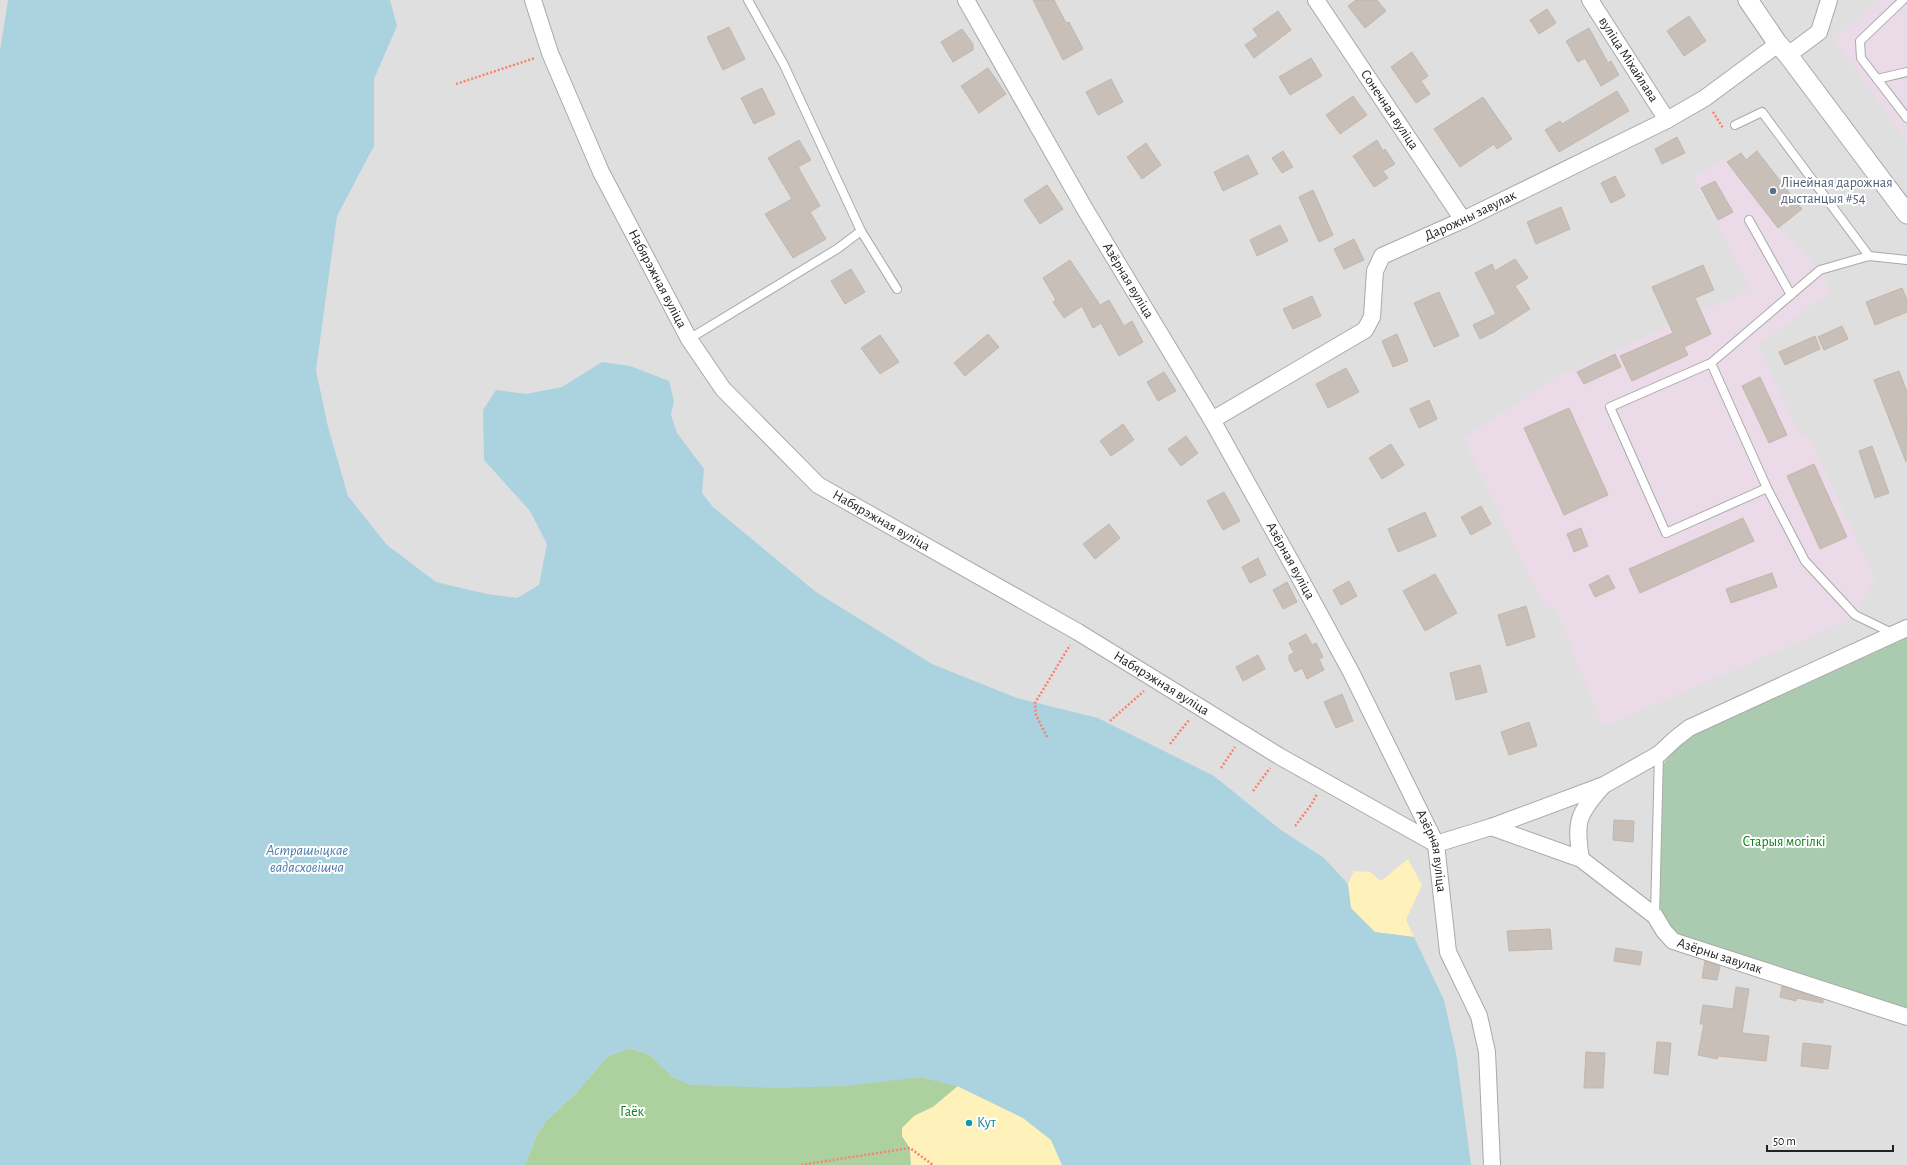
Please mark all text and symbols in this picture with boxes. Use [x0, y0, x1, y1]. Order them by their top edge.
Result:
street label: вуліца Міхайлава [1596, 15, 1661, 105]
street label: Сонечная вуліца [1358, 67, 1421, 153]
place label: Лінейная дарожная дыстанцыя #54 [1781, 176, 1893, 206]
marker: Лінейная дарожная дыстанцыя #54 [1768, 186, 1778, 196]
street label: Дарожны завулак [1422, 188, 1519, 243]
street label: Набярэжная вуліца [626, 227, 689, 331]
street label: Азёрная вуліца [1100, 240, 1156, 321]
street label: Набярэжная вуліца [830, 488, 933, 554]
street label: Азёрная вуліца [1263, 520, 1317, 602]
street label: Набярэжная вуліца [1111, 649, 1212, 718]
street label: Азёрная вуліца [1413, 807, 1448, 893]
park label: Старыя могілкі [1743, 835, 1826, 849]
water label: Астрашыцкае вадасховішча [265, 843, 348, 875]
street label: Азёрны завулак [1675, 936, 1765, 977]
park label: Гаёк [620, 1105, 645, 1119]
place label: Кут [977, 1116, 997, 1130]
marker: Кут [964, 1118, 974, 1128]
scale bar [1767, 1127, 1893, 1153]
text: 50 m [1773, 1135, 1796, 1147]

